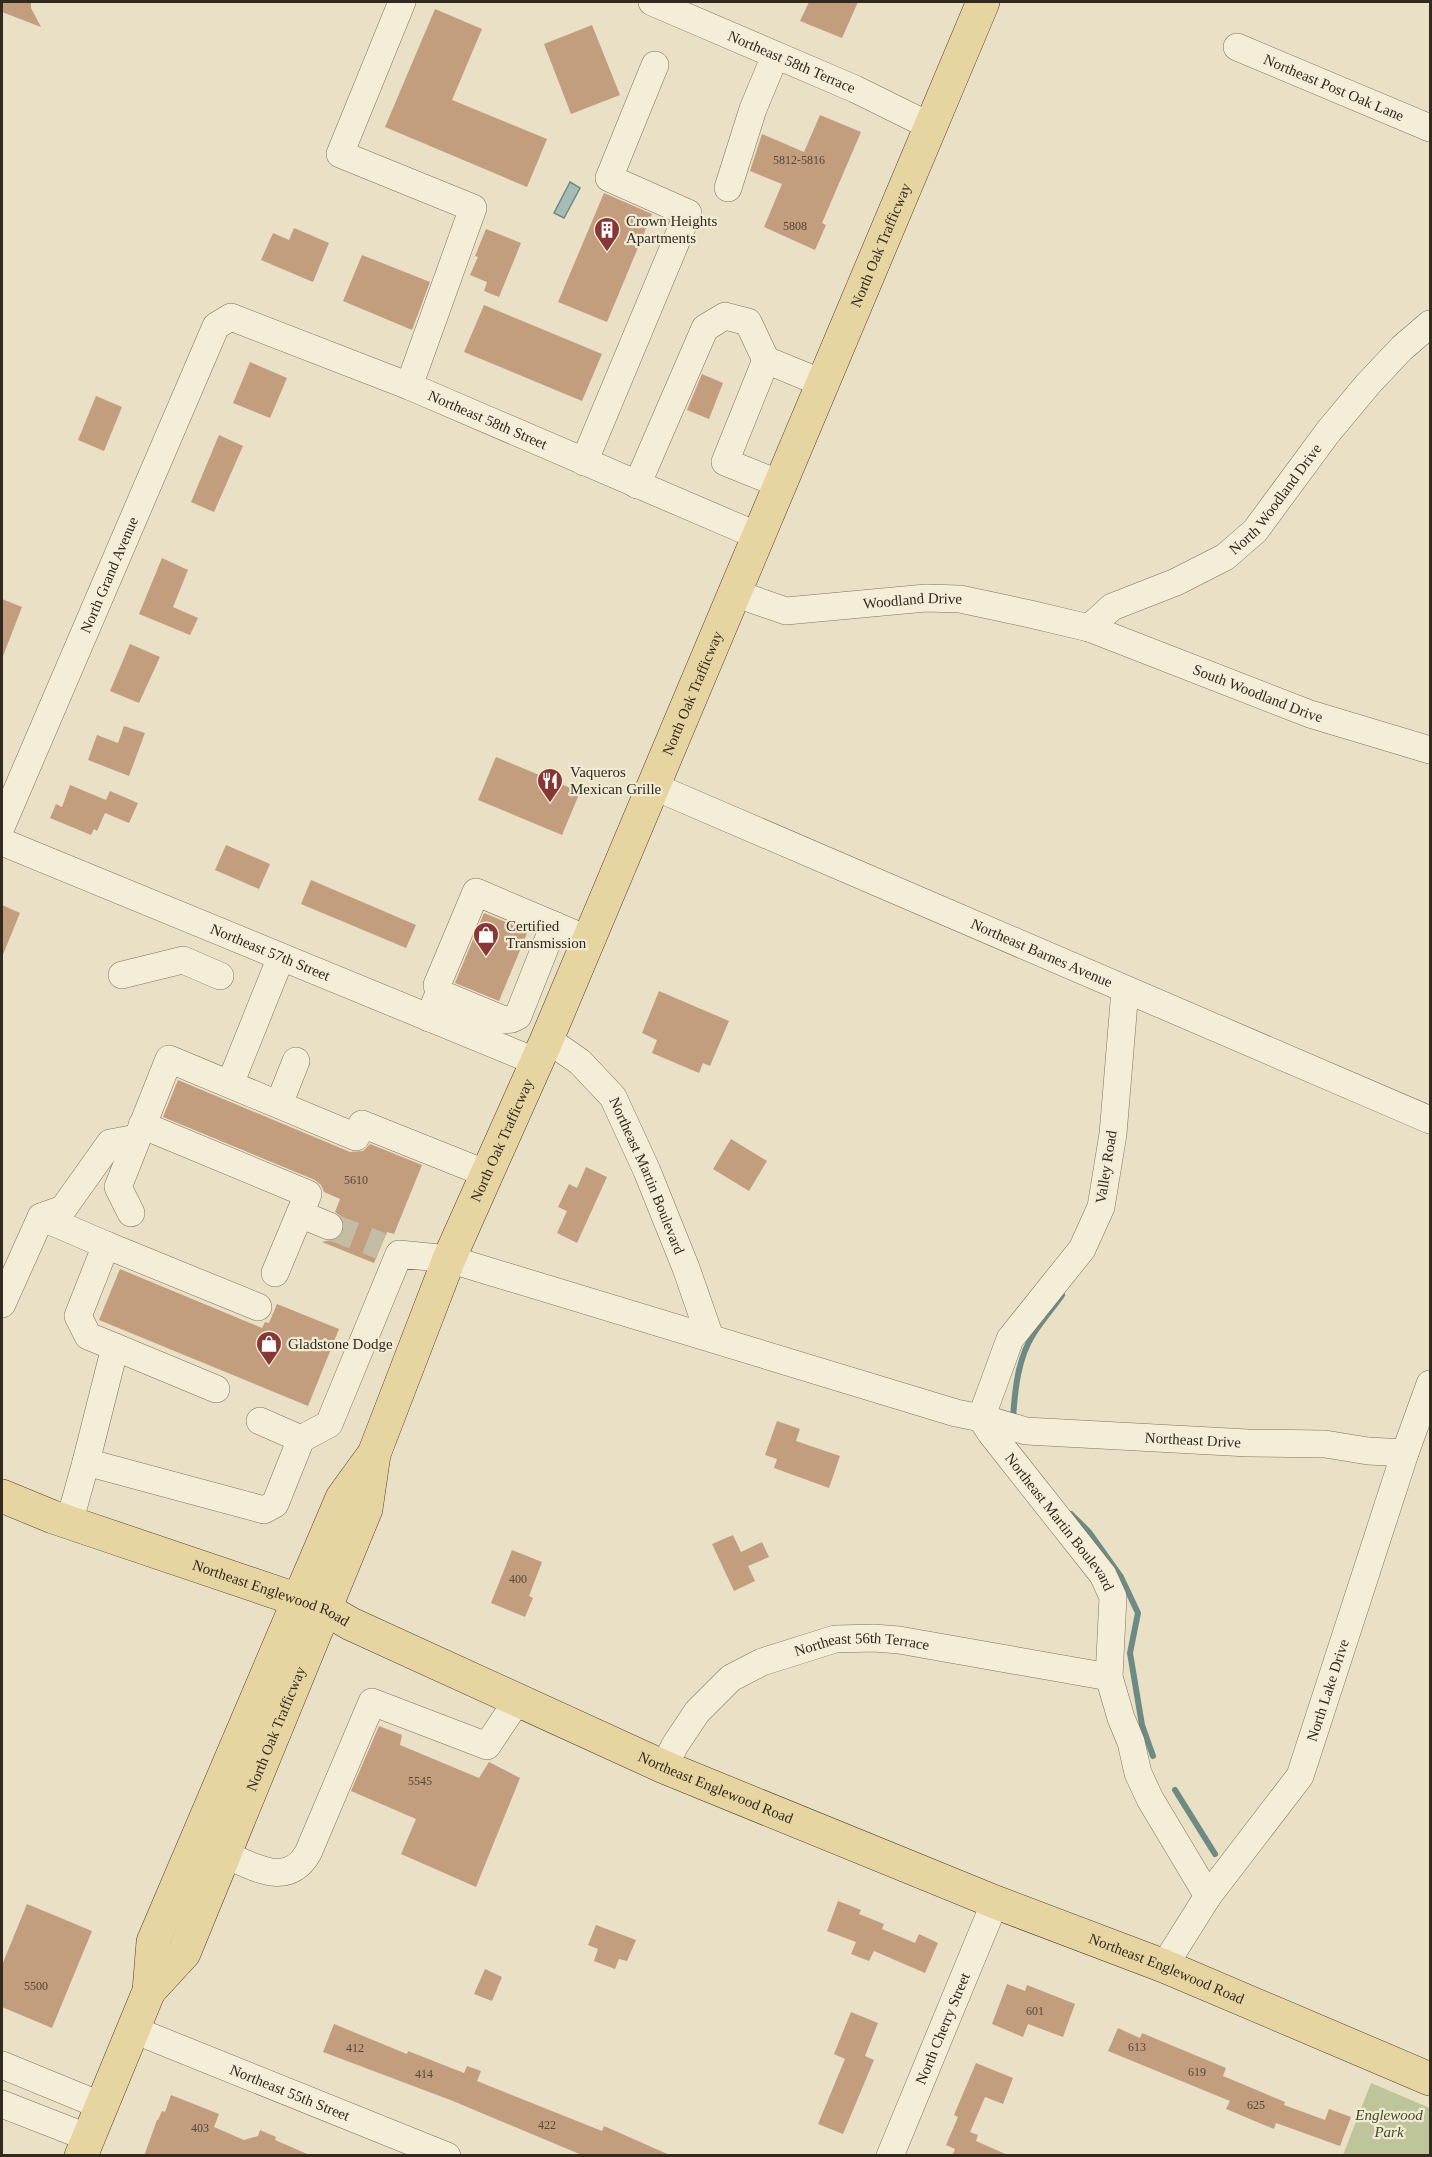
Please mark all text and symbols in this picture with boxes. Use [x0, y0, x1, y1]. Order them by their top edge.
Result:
street label: Northeast 58th Terrace [726, 28, 858, 96]
street label: Northeast Post Oak Lane [1261, 51, 1407, 124]
house number: 5812-5816 [773, 153, 825, 167]
street label: North Oak Trafficway [848, 180, 914, 310]
place label: Crown Heights Apartments [626, 213, 717, 246]
building icon: Crown Heights Apartments [592, 215, 622, 253]
house number: 5808 [783, 219, 807, 233]
street label: Northeast 58th Street [426, 387, 550, 453]
street label: North Woodland Drive [1226, 440, 1325, 558]
street label: North Grand Avenue [77, 514, 141, 636]
street label: Woodland Drive [862, 590, 963, 612]
street label: North Oak Trafficway [659, 628, 726, 758]
street label: South Woodland Drive [1191, 661, 1325, 725]
place label: Vaqueros Mexican Grille [570, 764, 662, 797]
restaurant icon: Vaqueros Mexican Grille [535, 766, 565, 804]
street label: Northeast Barnes Avenue [968, 916, 1115, 991]
place label: Certified Transmission [506, 918, 587, 951]
shop icon: Certified Transmission [471, 920, 501, 958]
street label: Northeast 57th Street [208, 921, 333, 984]
street label: North Oak Trafficway [467, 1076, 536, 1204]
street label: Northeast Martin Boulevard [606, 1095, 688, 1257]
street label: Valley Road [1092, 1129, 1120, 1205]
house number: 5610 [344, 1173, 368, 1187]
shop icon: Gladstone Dodge [254, 1329, 284, 1367]
place label: Gladstone Dodge [288, 1336, 393, 1352]
street label: Northeast Drive [1144, 1429, 1242, 1451]
street label: Northeast Martin Boulevard [1002, 1450, 1117, 1594]
street label: Northeast Englewood Road [191, 1557, 353, 1630]
house number: 400 [509, 1572, 527, 1586]
street label: Northeast 56th Terrace [792, 1630, 931, 1659]
street label: North Lake Drive [1304, 1637, 1352, 1744]
street label: North Oak Trafficway [243, 1664, 309, 1793]
street label: Northeast Englewood Road [636, 1748, 796, 1827]
house number: 5545 [408, 1774, 432, 1788]
street label: Northeast Englewood Road [1087, 1930, 1247, 2007]
street label: North Cherry Street [913, 1970, 973, 2087]
house number: 5500 [24, 1979, 48, 1993]
house number: 601 [1026, 2004, 1044, 2018]
house number: 613 [1128, 2040, 1146, 2054]
house number: 412 [346, 2041, 364, 2055]
street label: Northeast 55th Street [228, 2061, 353, 2124]
house number: 619 [1188, 2065, 1206, 2079]
house number: 414 [415, 2067, 433, 2081]
house number: 625 [1247, 2098, 1265, 2112]
park label: Englewood Park [1354, 2107, 1423, 2140]
house number: 422 [538, 2118, 556, 2132]
house number: 403 [191, 2121, 209, 2135]

